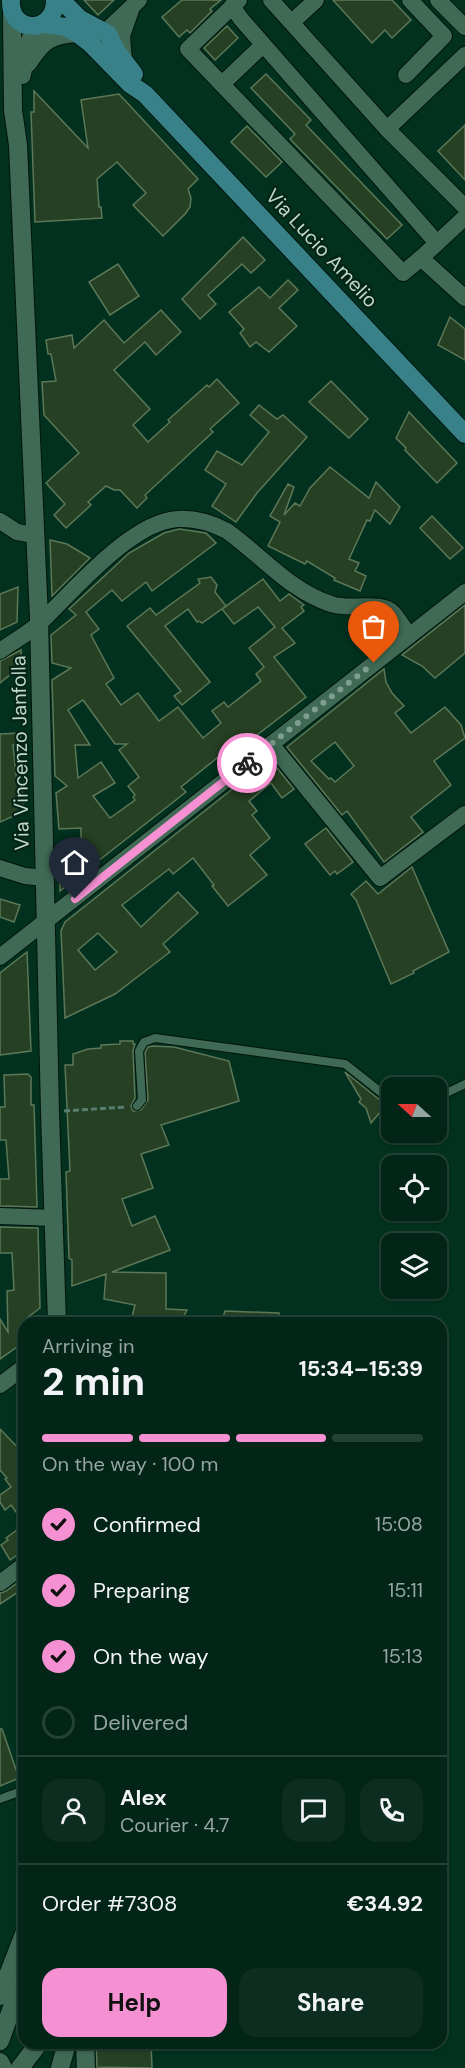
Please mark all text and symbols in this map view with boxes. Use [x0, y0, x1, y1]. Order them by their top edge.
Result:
street label: Via Lucio Amelio [260, 183, 384, 313]
pin [348, 601, 399, 663]
icon: bag [357, 610, 390, 643]
street label: Via Vincenzo Janfolla [5, 655, 35, 851]
courier [217, 733, 277, 793]
icon: bike [231, 747, 264, 780]
pin [49, 837, 100, 899]
icon: home [58, 846, 91, 879]
north arrow [381, 1077, 447, 1143]
map controls [381, 1077, 447, 1299]
button: locate [381, 1155, 447, 1221]
button: layers [381, 1233, 447, 1299]
text: Arriving in [42, 1333, 134, 1359]
text: 15:34–15:39 [299, 1354, 423, 1383]
text: 2 min [42, 1356, 145, 1407]
text: On the way · 100 m [42, 1451, 218, 1477]
icon: check [42, 1508, 75, 1541]
text: Confirmed [93, 1510, 201, 1539]
text: 15:08 [375, 1511, 423, 1537]
icon: check [42, 1574, 75, 1607]
text: Preparing [93, 1576, 190, 1605]
text: 15:11 [388, 1577, 423, 1603]
icon: check [42, 1640, 75, 1673]
text: On the way [93, 1642, 208, 1671]
text: 15:13 [382, 1643, 423, 1669]
text: Delivered [93, 1708, 188, 1737]
button: person [42, 1779, 105, 1842]
button: chat [282, 1779, 345, 1842]
button: phone [360, 1779, 423, 1842]
text: Alex [120, 1783, 167, 1812]
text: Courier · 4.7 [120, 1812, 229, 1838]
text: Order #7308 [42, 1889, 177, 1918]
text: €34.92 [347, 1889, 423, 1918]
button: Help [42, 1968, 227, 2037]
button: Share [239, 1968, 423, 2037]

